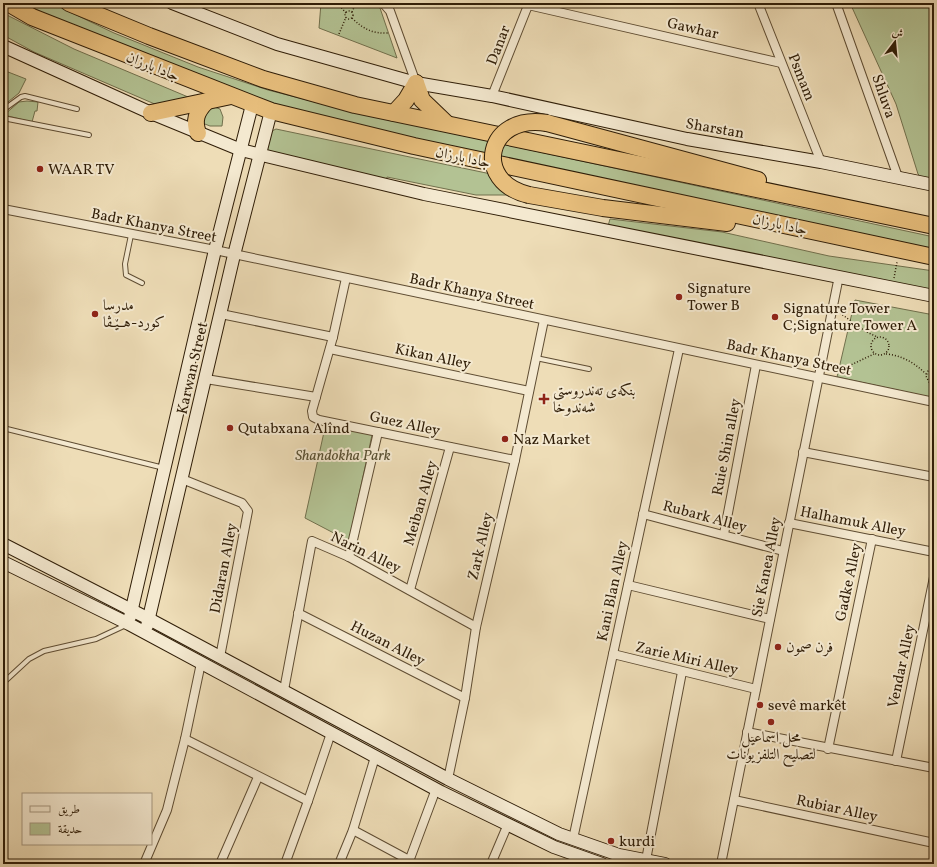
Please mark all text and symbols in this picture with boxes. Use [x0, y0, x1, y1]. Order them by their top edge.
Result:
street label: Gawhar [665, 13, 721, 46]
north arrow [875, 22, 915, 62]
street label: Danar [482, 23, 517, 69]
text: ش [890, 25, 905, 43]
street label: جادا بارزان [123, 47, 182, 88]
street label: Psmam [782, 51, 820, 104]
street label: Shluva [865, 72, 900, 121]
street label: Sharstan [684, 114, 746, 145]
street label: جادا بارزان [433, 142, 492, 175]
place label: WAAR TV [48, 160, 115, 181]
marker: WAAR TV [35, 164, 45, 174]
street label: Badr Khanya Street [89, 204, 218, 249]
street label: جادا بارزان [750, 209, 809, 242]
street label: Badr Khanya Street [407, 269, 536, 316]
place label: Signature Tower B [687, 279, 751, 317]
marker: Signature Tower B [674, 292, 684, 302]
place label: مدرسا كورد-هــێـڤا [103, 296, 165, 334]
place label: Signature Tower C;Signature Tower A [783, 299, 917, 337]
marker: مدرسا كورد-هــێـڤا [90, 309, 100, 319]
marker: Signature Tower C;Signature Tower A [770, 312, 780, 322]
street label: Karwan Street [173, 320, 214, 417]
street label: Badr Khanya Street [724, 335, 853, 382]
street label: Kikan Alley [393, 339, 472, 376]
place label: بنکەی تەندروستی شەندوخا [553, 381, 635, 419]
marker: بنکەی تەندروستی شەندوخا [538, 393, 550, 405]
street label: Ruie Shin alley [708, 397, 747, 498]
street label: Guez Alley [367, 407, 442, 442]
place label: Qutabxana Alînd [238, 419, 350, 440]
marker: Qutabxana Alînd [225, 423, 235, 433]
place label: Naz Market [513, 430, 590, 451]
marker: Naz Market [500, 434, 510, 444]
park label: Shandokha Park [295, 446, 391, 467]
street label: Meiban Alley [399, 458, 444, 548]
street label: Rubark Alley [660, 496, 749, 539]
street label: Halhamuk Alley [798, 502, 907, 543]
street label: Zark Alley [463, 510, 499, 582]
street label: Sie Kanea Alley [747, 515, 787, 619]
street label: Didaran Alley [205, 521, 244, 615]
street label: Narin Alley [327, 527, 404, 579]
street label: Kani Blan Alley [593, 539, 634, 643]
street label: Gadke Alley [831, 541, 868, 623]
street label: Huzan Alley [346, 617, 428, 672]
street label: Vendar Alley [883, 623, 922, 710]
street label: Zarie Miri Alley [633, 637, 740, 681]
place label: فرن صمون [786, 638, 833, 659]
marker: فرن صمون [773, 642, 783, 652]
place label: sevê markêt [768, 696, 847, 717]
marker: sevê markêt [755, 700, 765, 710]
marker: محل اسماعيل لتصليح التلفزيونات [766, 717, 776, 727]
place label: محل اسماعيل لتصليح التلفزيونات [726, 728, 816, 768]
street label: Rubiar Alley [794, 791, 879, 828]
legend [22, 793, 152, 845]
text: طريق [58, 802, 80, 818]
text: حديقة [58, 822, 82, 838]
place label: kurdi [619, 832, 655, 853]
marker: kurdi [606, 836, 616, 846]

